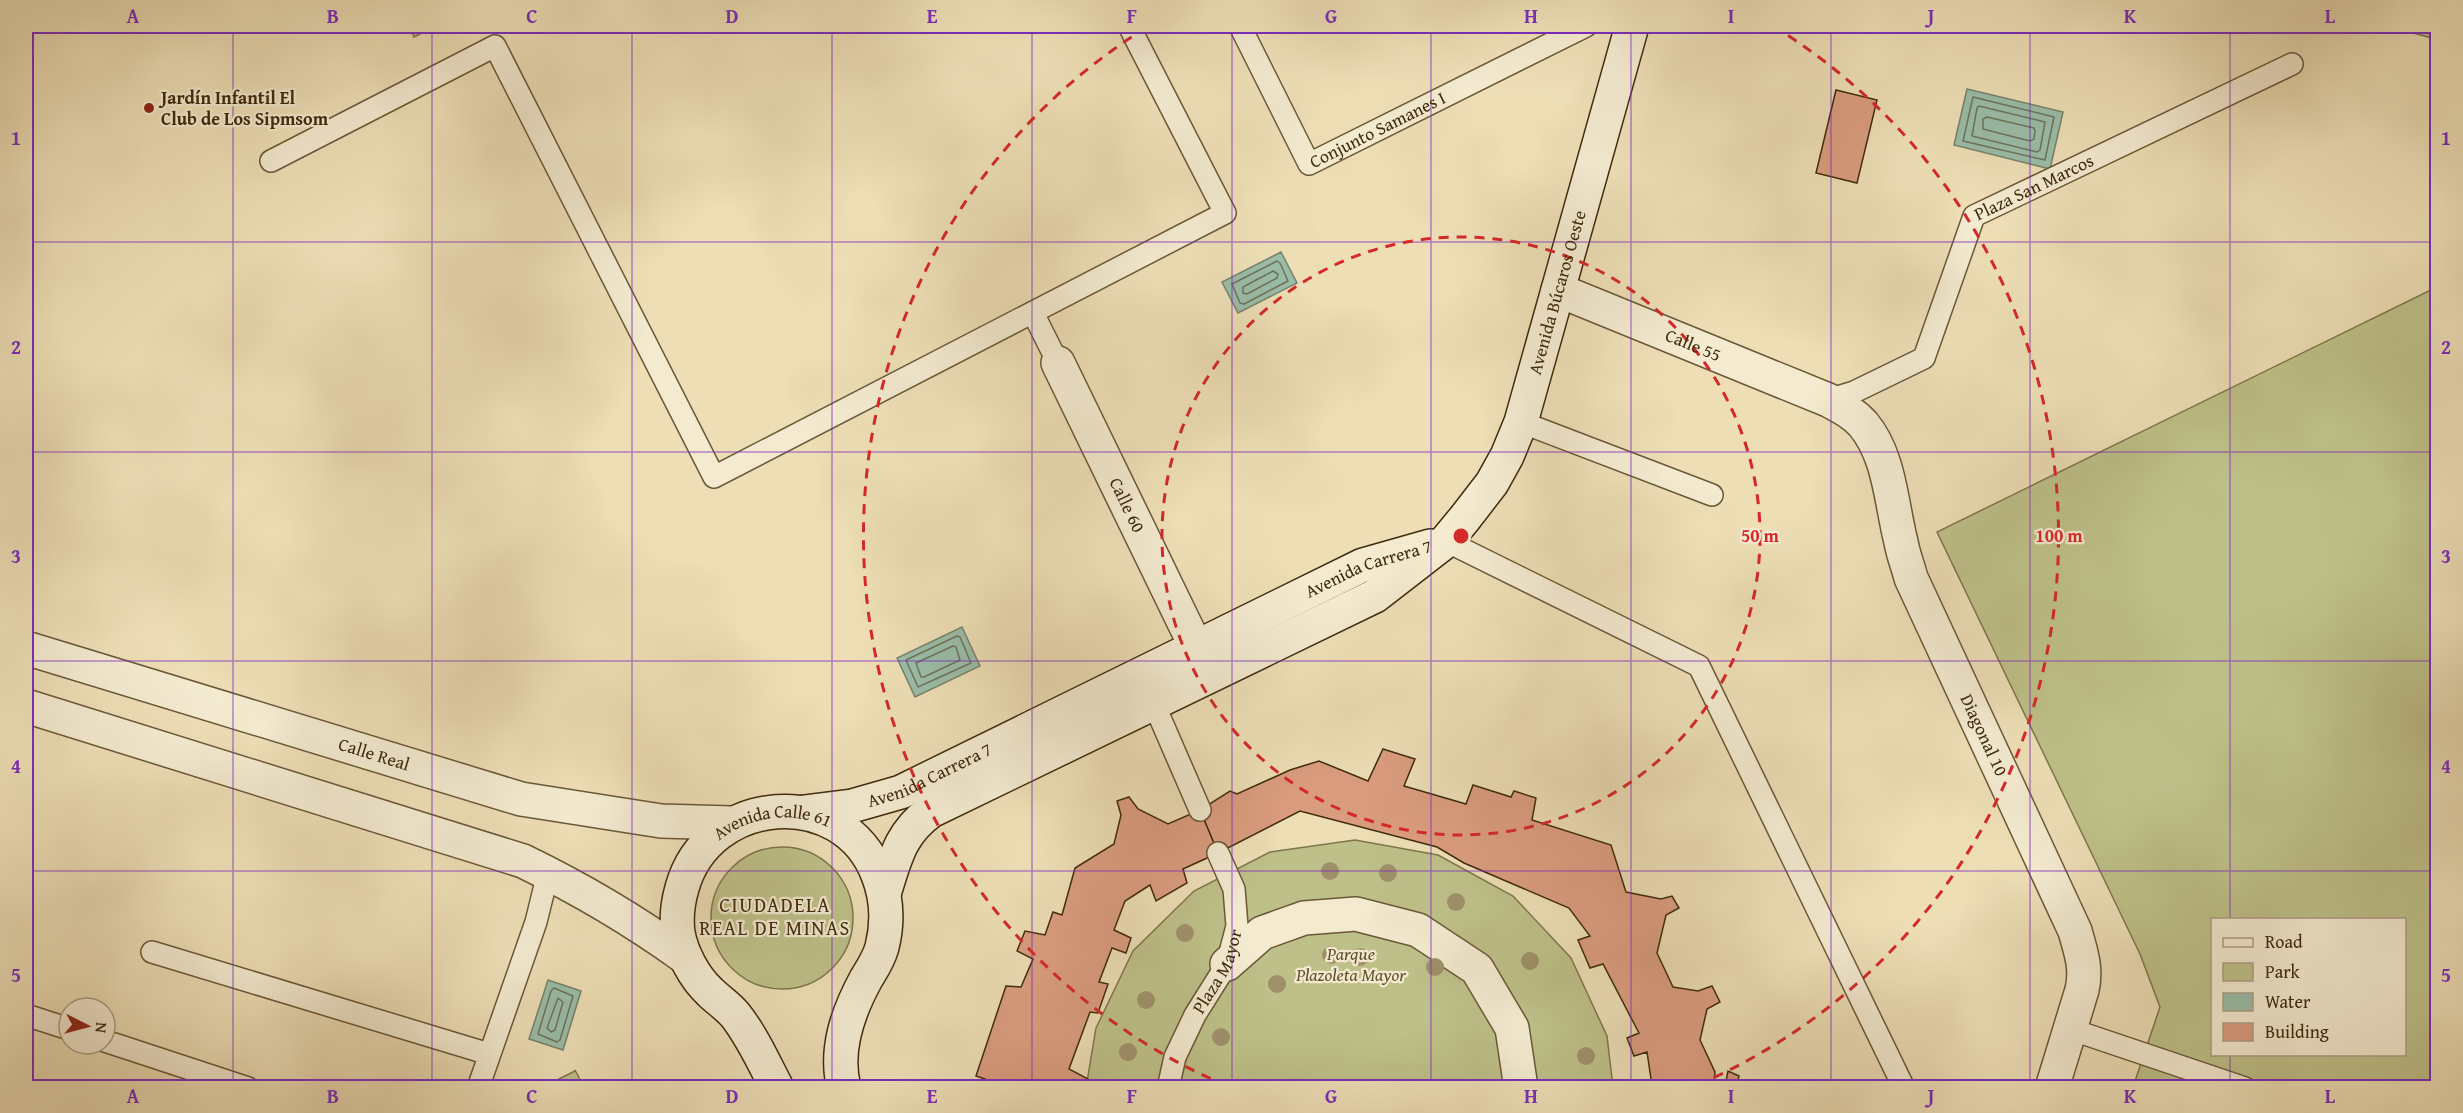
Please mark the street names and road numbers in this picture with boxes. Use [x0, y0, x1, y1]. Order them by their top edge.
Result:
street label: Conjunto Samanes I [1305, 84, 1450, 175]
street label: Plaza San Marcos [1969, 147, 2098, 227]
street label: Avenida Búcaros Oeste [1521, 207, 1593, 378]
street label: Calle 55 [1661, 321, 1725, 368]
street label: Calle 60 [1103, 473, 1153, 537]
street label: Avenida Carrera 7 [1300, 532, 1435, 605]
street label: Diagonal 10 [1954, 689, 2015, 781]
street label: Calle Real [335, 730, 413, 777]
street label: Avenida Carrera 7 [864, 735, 996, 814]
street label: Avenida Calle 61 [707, 797, 836, 846]
street label: Plaza Mayor [1185, 925, 1249, 1019]

